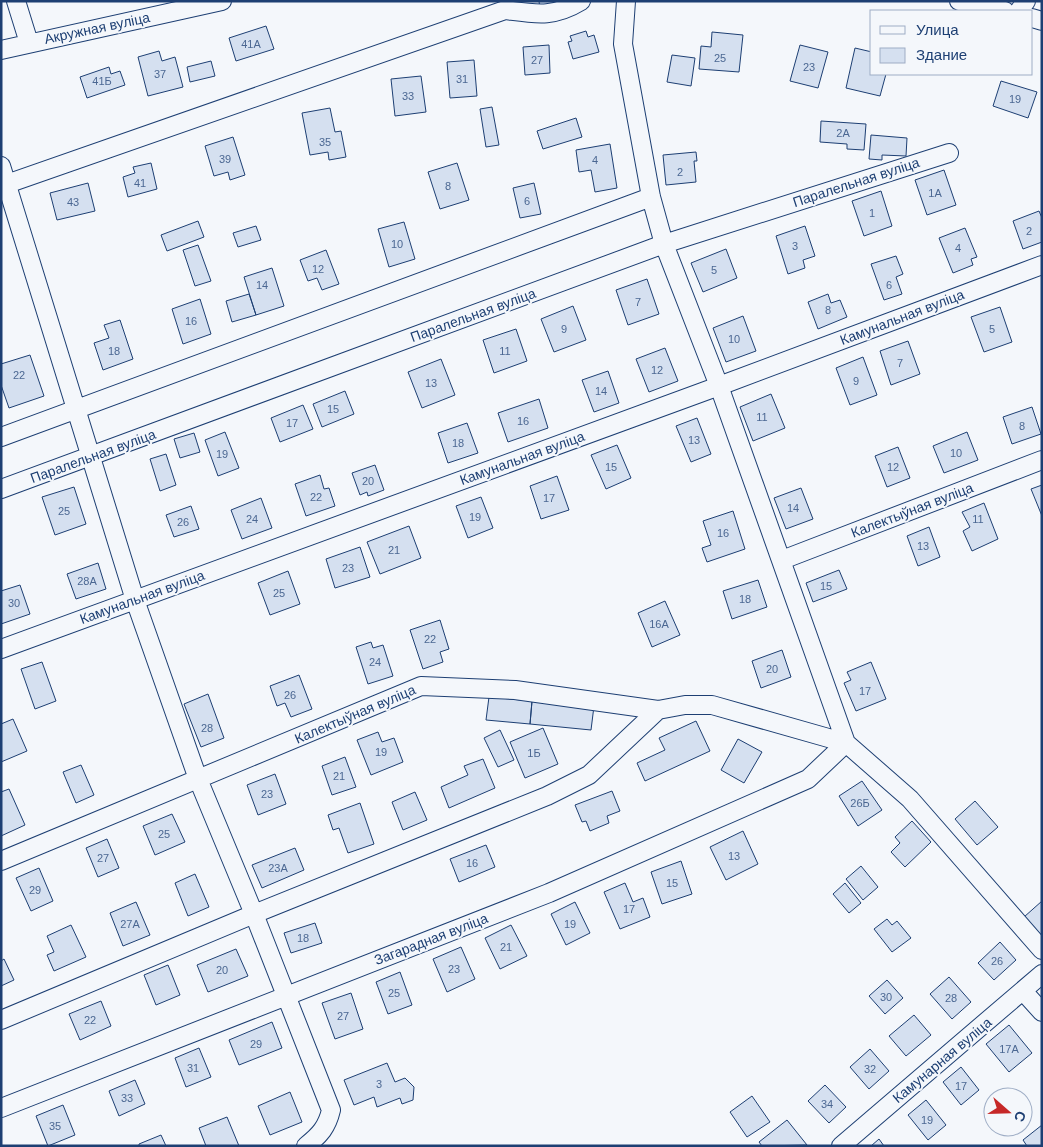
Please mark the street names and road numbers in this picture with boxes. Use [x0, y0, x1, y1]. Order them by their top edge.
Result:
street label: Акружная вуліца [43, 9, 151, 47]
street label: Паралельная вуліца [791, 154, 922, 210]
street label: Паралельная вуліца [408, 285, 538, 345]
street label: Камунальная вуліца [838, 286, 966, 348]
street label: Паралельная вуліца [28, 426, 158, 486]
street label: Камунальная вуліца [457, 428, 587, 488]
street label: Калектыўная вуліца [849, 479, 976, 541]
street label: Камунальная вуліца [77, 567, 207, 627]
street label: Калектыўная вуліца [292, 681, 418, 747]
street label: Загарадная вуліца [372, 910, 490, 968]
street label: Камунарная вуліца [889, 1014, 995, 1106]

